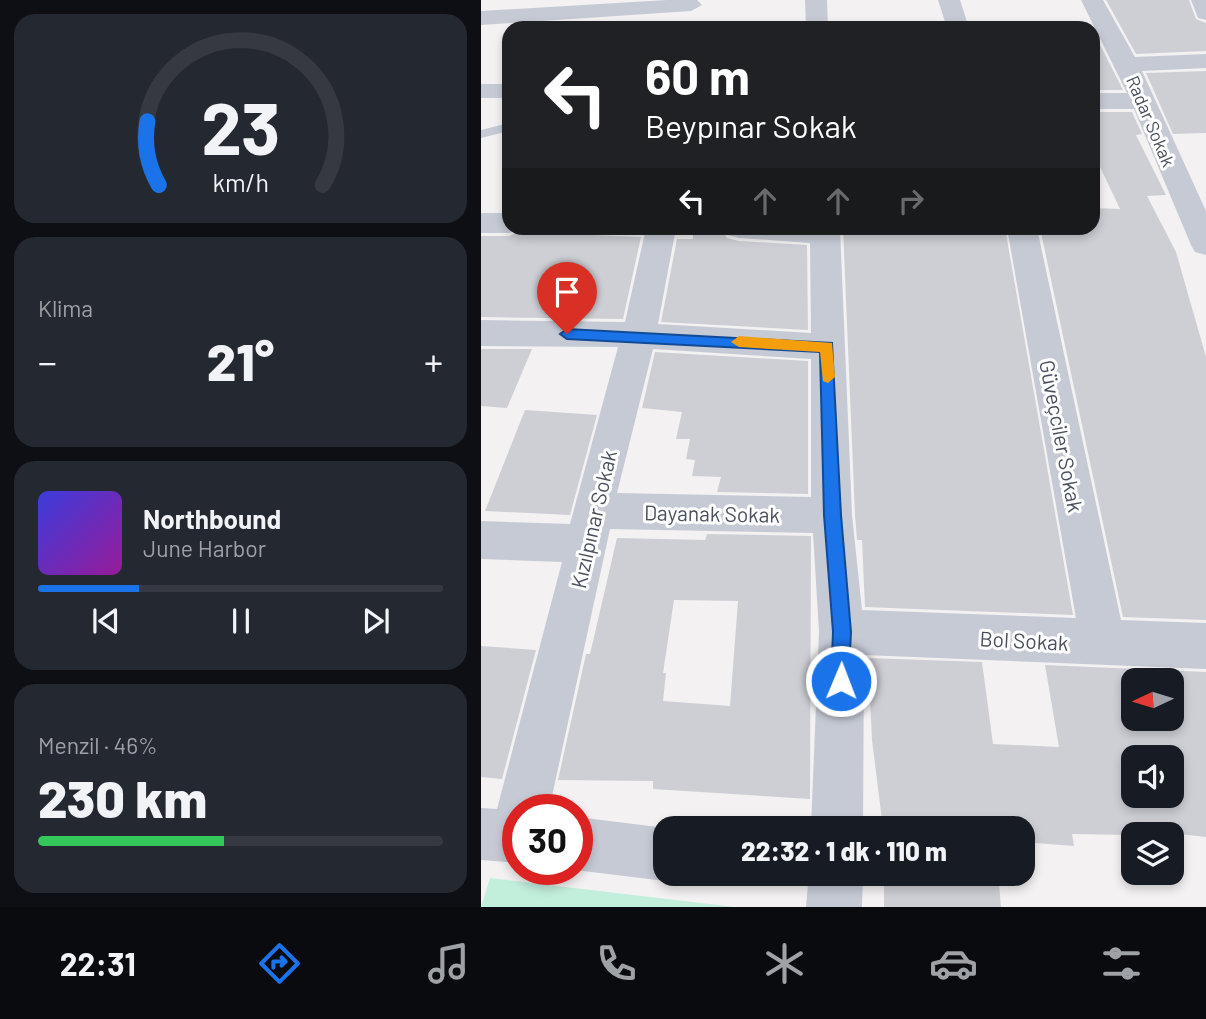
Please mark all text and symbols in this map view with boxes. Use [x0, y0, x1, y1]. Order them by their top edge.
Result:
text: 60 m [645, 46, 750, 105]
icon: left [530, 49, 621, 140]
street label: Radar Sokak [1122, 72, 1180, 170]
text: 23 [201, 82, 280, 170]
text: Beypınar Sokak [645, 106, 857, 144]
text: km/h [212, 166, 269, 196]
icon: left [673, 182, 711, 220]
icon: ahead [746, 182, 784, 220]
icon: ahead [819, 182, 857, 220]
icon: right [892, 182, 930, 220]
pin [537, 262, 597, 334]
icon: arrive [548, 273, 586, 311]
text: Klima [38, 294, 93, 322]
text: 21° [207, 329, 274, 391]
text: − [38, 338, 57, 384]
text: + [424, 338, 443, 384]
street label: Güveçciler Sokak [1035, 358, 1089, 514]
street label: Kızılpınar Sokak [565, 447, 621, 591]
street label: Dayanak Sokak [644, 499, 780, 527]
text: Northbound [143, 503, 281, 534]
text: June Harbor [143, 534, 266, 562]
icon: previous [87, 602, 125, 640]
icon: pause [222, 602, 260, 640]
icon: next [357, 602, 395, 640]
street label: Bol Sokak [979, 625, 1069, 655]
position arrow [804, 644, 878, 718]
north arrow [1121, 668, 1185, 732]
map controls [1121, 668, 1184, 885]
text: Menzil · 46% [38, 731, 158, 759]
button: sound [1121, 745, 1184, 808]
text: 230 km [38, 766, 207, 828]
speed limit sign: 30 [502, 794, 593, 885]
button: layers [1121, 822, 1184, 885]
text: 22:32 · 1 dk · 110 m [741, 835, 947, 866]
icon: directions [255, 939, 304, 988]
icon: music [424, 939, 473, 988]
icon: phone [592, 939, 641, 988]
icon: climate [760, 939, 809, 988]
icon: car [929, 939, 978, 988]
icon: filters [1097, 939, 1146, 988]
text: 22:31 [60, 944, 136, 982]

